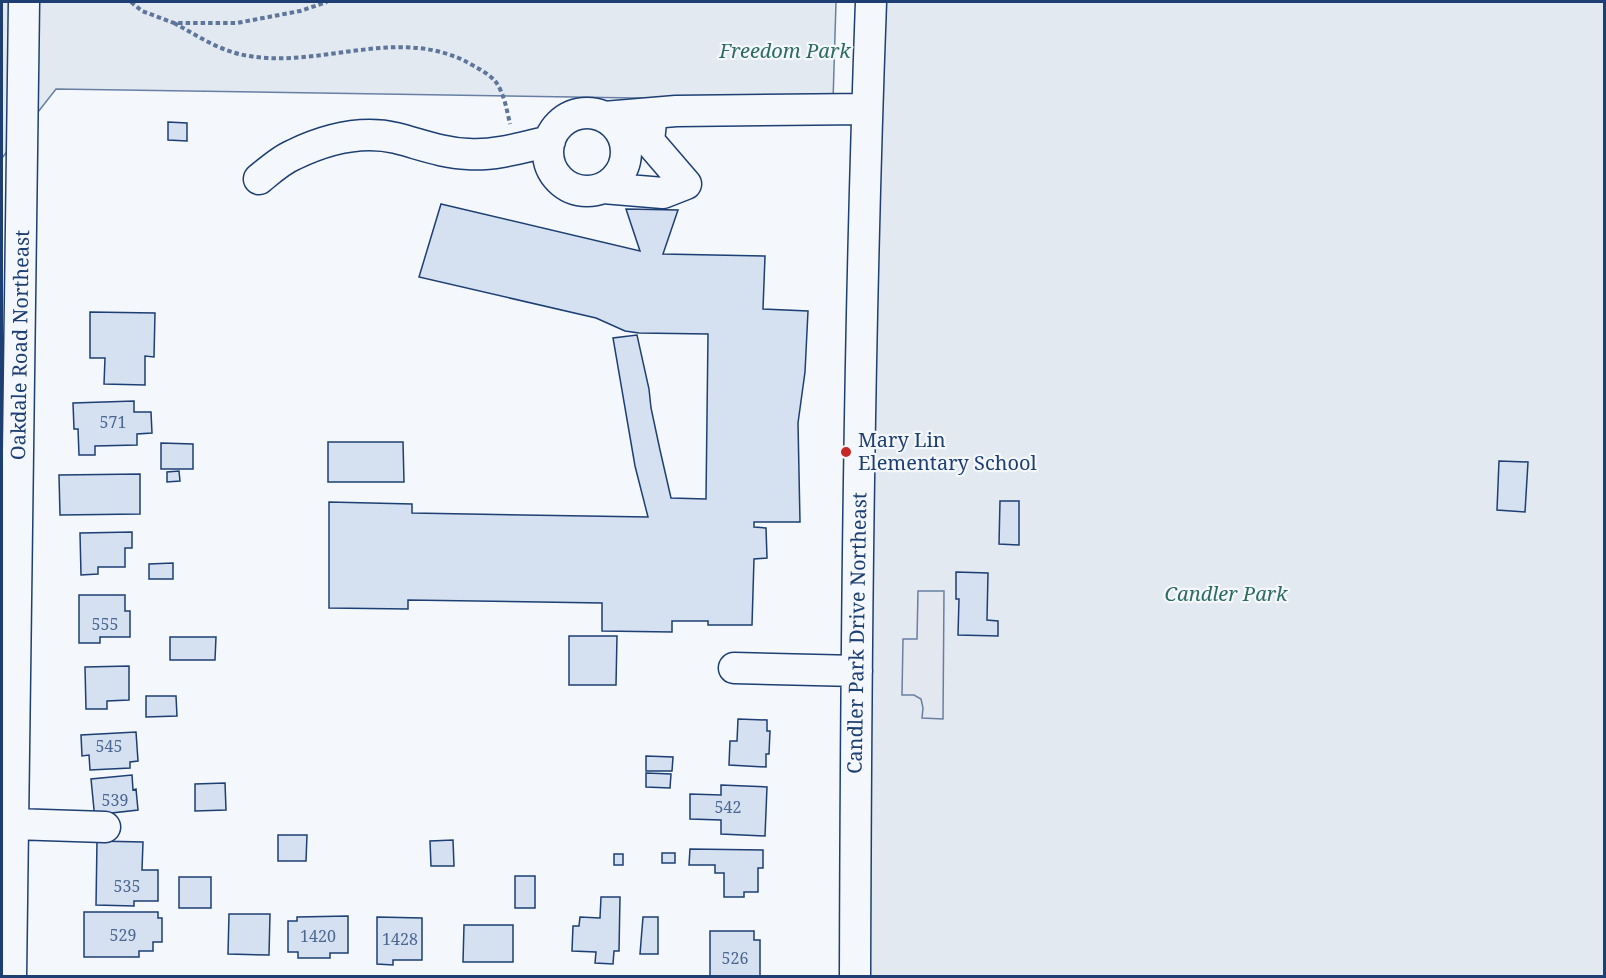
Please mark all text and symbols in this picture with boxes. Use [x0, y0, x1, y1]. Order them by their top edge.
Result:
park label: Freedom Park [718, 37, 851, 64]
street label: Oakdale Road Northeast [4, 230, 35, 460]
house number: 571 [100, 411, 126, 433]
place label: Mary Lin Elementary School [858, 426, 1037, 476]
marker: Mary Lin Elementary School [839, 445, 853, 459]
street label: Candler Park Drive Northeast [841, 492, 872, 774]
park label: Candler Park [1165, 580, 1288, 607]
house number: 555 [92, 613, 118, 635]
house number: 545 [96, 735, 122, 757]
house number: 539 [102, 789, 128, 811]
house number: 542 [715, 796, 741, 818]
house number: 535 [114, 875, 140, 897]
house number: 529 [110, 924, 136, 946]
house number: 1420 [300, 925, 336, 947]
house number: 1428 [382, 928, 418, 950]
house number: 526 [722, 947, 748, 969]

